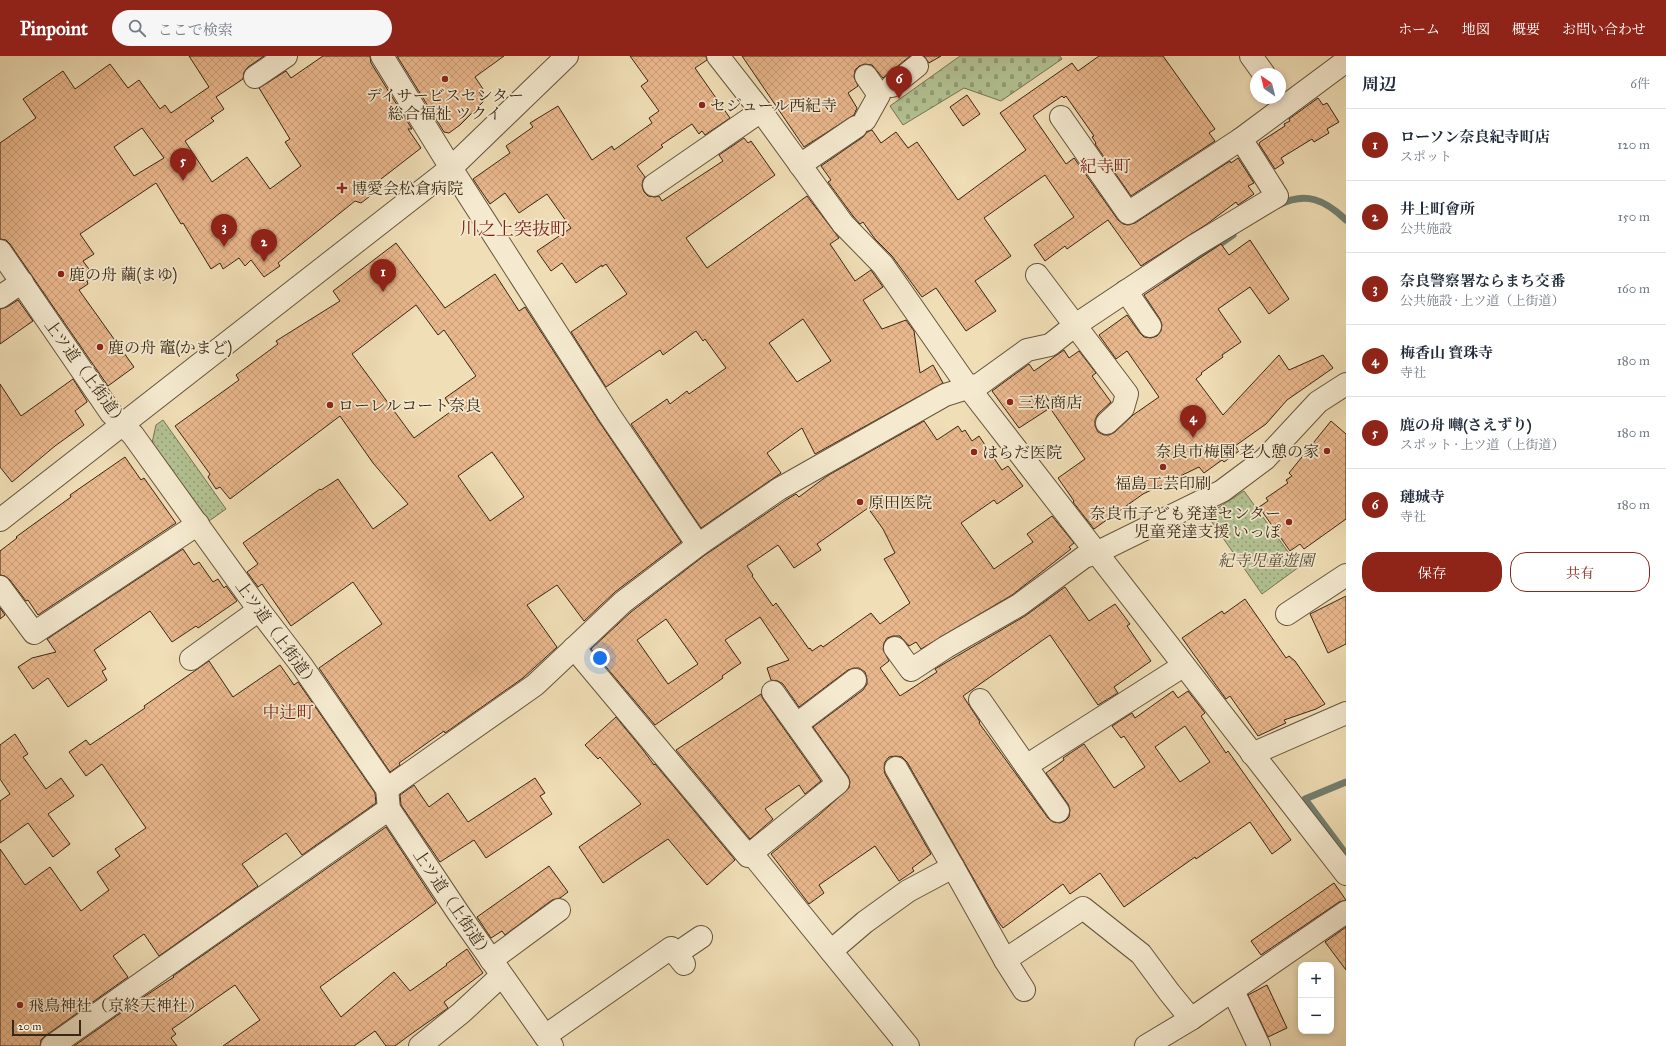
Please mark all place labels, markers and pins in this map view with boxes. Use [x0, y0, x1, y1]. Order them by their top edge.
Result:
pin: 6 [886, 66, 912, 99]
marker: デイサービスセンター 総合福祉 ツクイ [440, 74, 450, 84]
place label: デイサービスセンター 総合福祉 ツクイ [366, 86, 524, 123]
place label: セジュール西紀寺 [710, 96, 837, 115]
marker: セジュール西紀寺 [697, 100, 707, 110]
pin: 5 [170, 148, 196, 181]
place label: 博愛会松倉病院 [351, 179, 463, 198]
marker: 博愛会松倉病院 [336, 182, 348, 194]
pin: 3 [211, 214, 237, 247]
pin: 2 [251, 229, 277, 262]
pin: 1 [370, 259, 396, 292]
place label: 鹿の舟 繭(まゆ) [69, 265, 177, 285]
marker: 鹿の舟 繭(まゆ) [56, 269, 66, 279]
place label: 鹿の舟 竈(かまど) [108, 338, 232, 358]
marker: 鹿の舟 竈(かまど) [95, 342, 105, 352]
place label: 三松商店 [1018, 393, 1082, 412]
place label: ローレルコート奈良 [338, 396, 481, 415]
marker: 三松商店 [1005, 397, 1015, 407]
marker: ローレルコート奈良 [325, 400, 335, 410]
pin: 4 [1180, 405, 1206, 438]
place label: 奈良市梅園 老人憩の家 [1156, 442, 1319, 461]
place label: はらだ医院 [982, 443, 1062, 462]
marker: 奈良市梅園 老人憩の家 [1322, 446, 1332, 456]
marker: はらだ医院 [969, 447, 979, 457]
marker: 福島工芸印刷 [1158, 462, 1168, 472]
place label: 福島工芸印刷 [1115, 474, 1211, 493]
place label: 原田医院 [868, 493, 932, 512]
marker: 原田医院 [855, 497, 865, 507]
place label: 奈良市子ども発達センター 児童発達支援 いっぽ [1090, 504, 1281, 541]
marker: 奈良市子ども発達センター 児童発達支援 いっぽ [1284, 517, 1294, 527]
place label: 飛鳥神社（京終天神社） [28, 996, 204, 1015]
marker: 飛鳥神社（京終天神社） [15, 1000, 25, 1010]

